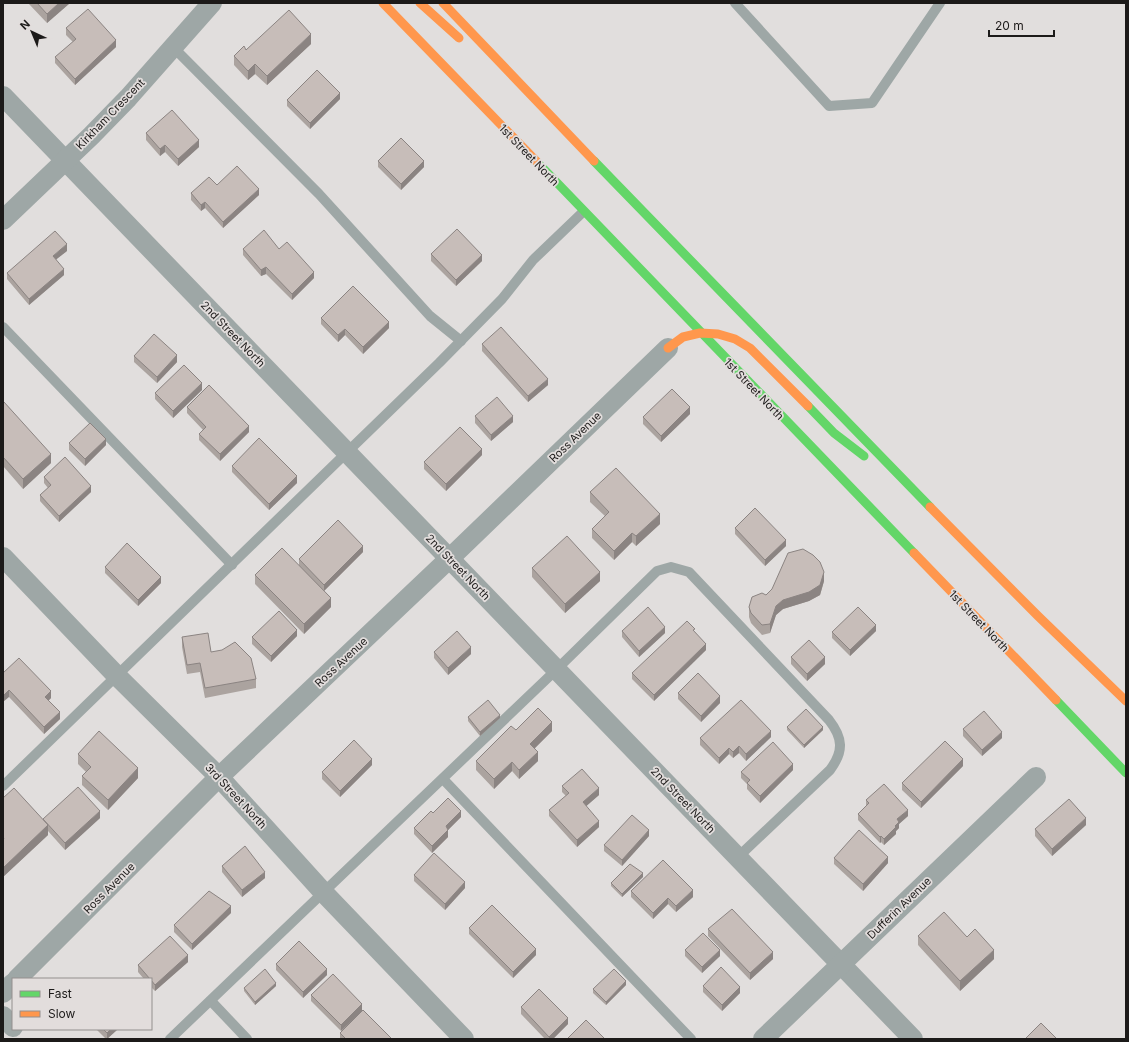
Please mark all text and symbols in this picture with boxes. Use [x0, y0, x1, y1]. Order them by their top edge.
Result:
north arrow [12, 12, 52, 52]
scale bar [989, 12, 1054, 38]
text: N [17, 17, 33, 33]
text: 20 m [995, 18, 1024, 33]
street label: Kirkham Crescent [73, 75, 148, 152]
street label: 1st Street North [496, 121, 562, 189]
street label: 2nd Street North [198, 298, 268, 370]
street label: 1st Street North [721, 355, 787, 423]
street label: Ross Avenue [546, 409, 604, 465]
street label: 2nd Street North [423, 531, 493, 603]
street label: 1st Street North [946, 587, 1012, 655]
street label: Ross Avenue [312, 634, 370, 690]
street label: 3rd Street North [202, 761, 270, 831]
street label: 2nd Street North [648, 764, 718, 836]
street label: Ross Avenue [80, 859, 138, 917]
street label: Dufferin Avenue [864, 874, 934, 942]
legend [12, 978, 152, 1030]
text: Fast [48, 986, 72, 1001]
text: Slow [48, 1006, 76, 1021]

